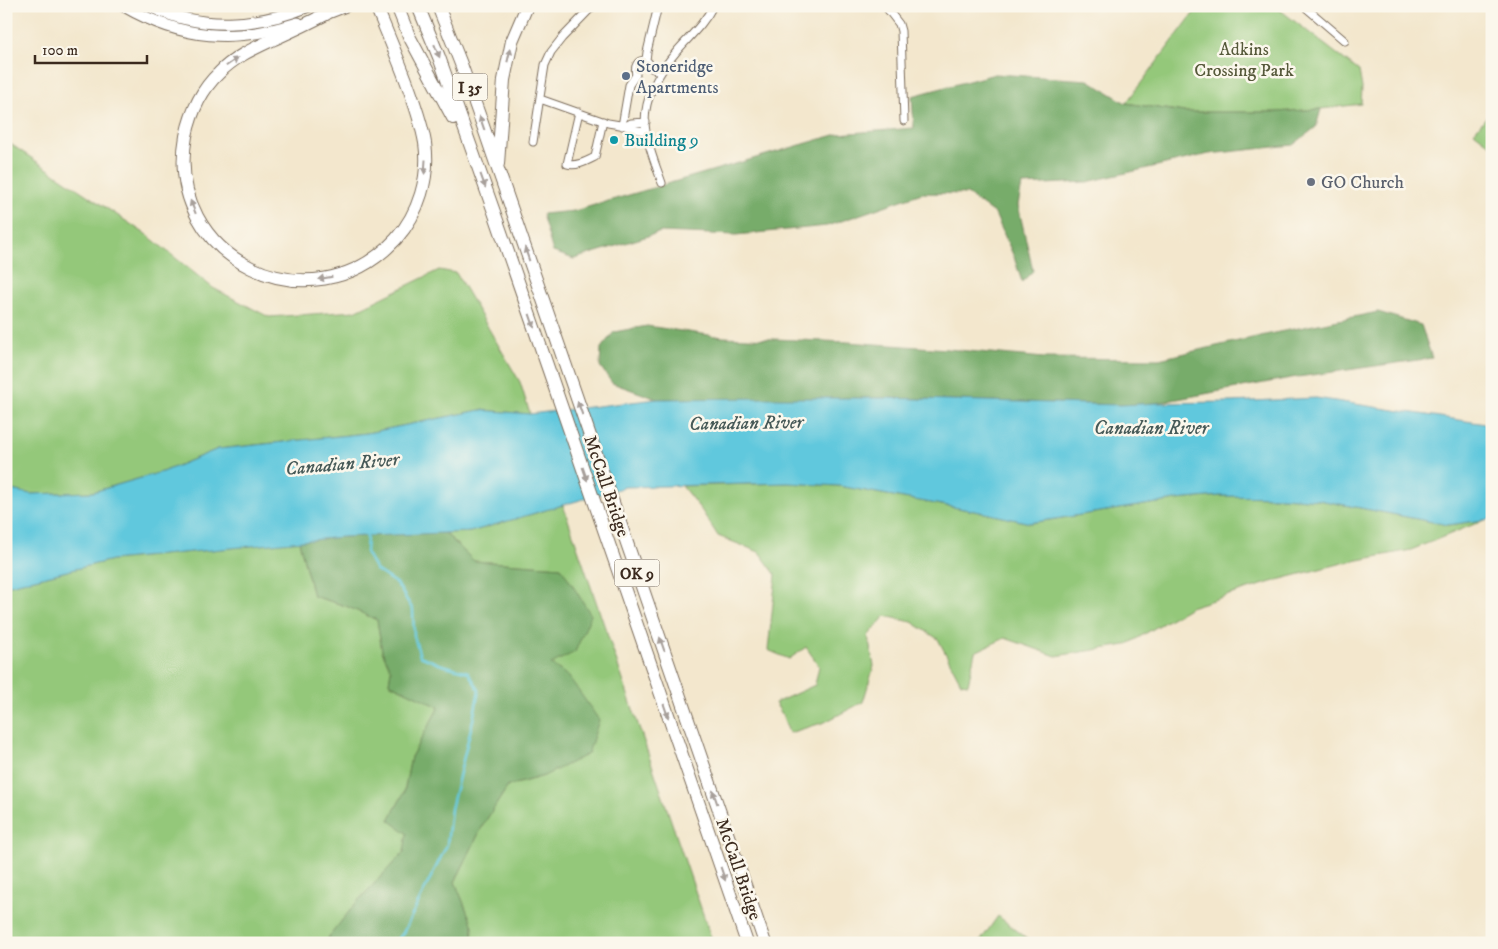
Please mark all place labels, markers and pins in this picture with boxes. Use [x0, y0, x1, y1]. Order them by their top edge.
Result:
place label: Stoneridge Apartments [636, 56, 719, 99]
marker: Stoneridge Apartments [620, 70, 632, 82]
place label: Building 9 [624, 130, 699, 152]
marker: Building 9 [608, 134, 620, 146]
place label: GO Church [1321, 172, 1405, 194]
marker: GO Church [1305, 176, 1317, 188]

